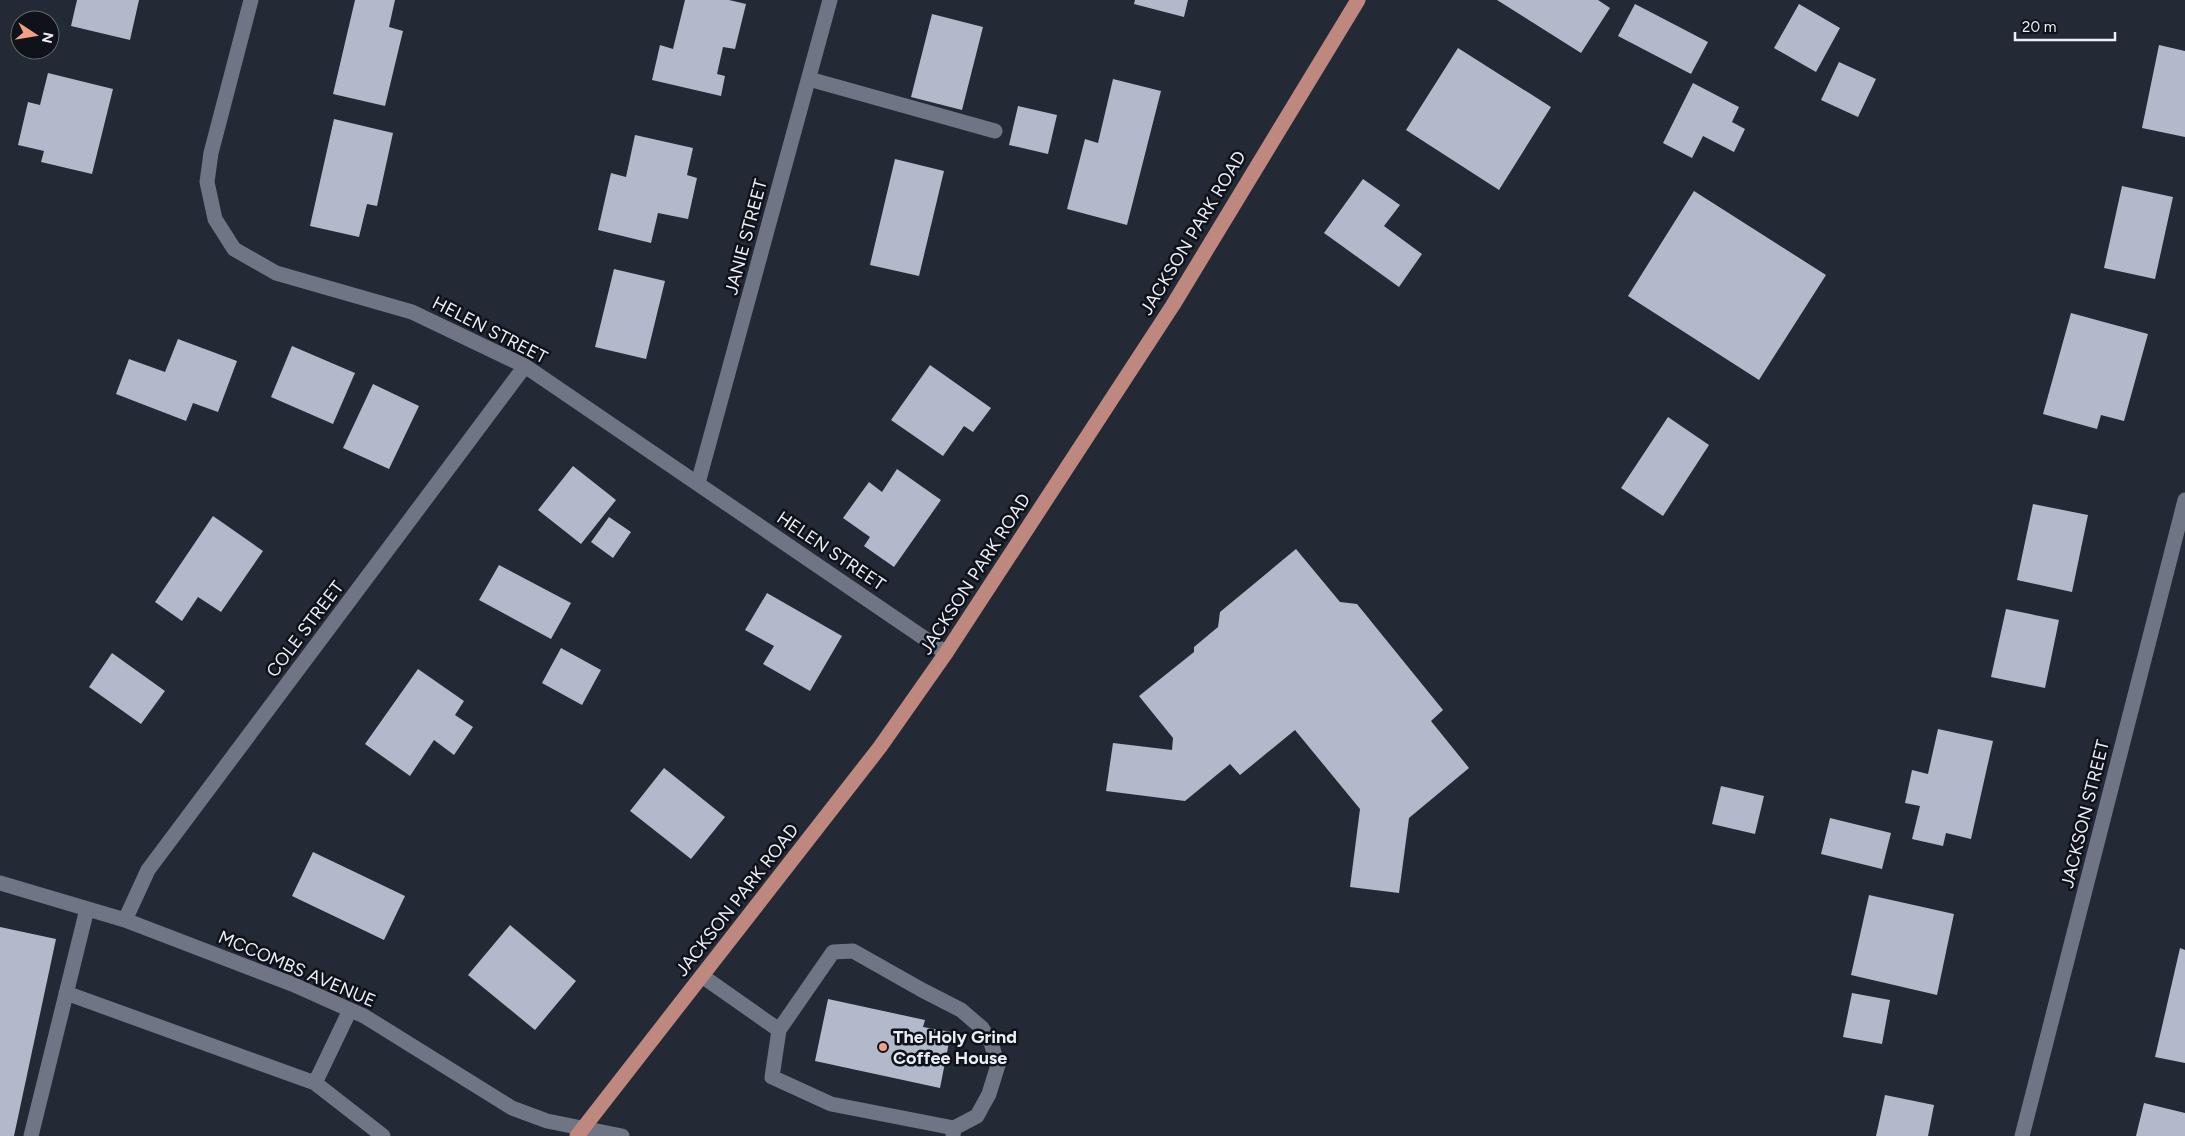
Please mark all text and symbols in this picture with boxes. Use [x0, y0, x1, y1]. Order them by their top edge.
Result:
north arrow [10, 10, 60, 60]
scale bar [2015, 10, 2115, 42]
text: 20 m [2022, 18, 2056, 36]
text: N [38, 31, 57, 45]
street label: JACKSON PARK ROAD [1135, 147, 1251, 319]
street label: JANIE STREET [720, 177, 772, 297]
street label: HELEN STREET [429, 292, 551, 368]
street label: JACKSON PARK ROAD [915, 489, 1035, 659]
street label: HELEN STREET [773, 507, 889, 595]
street label: COLE STREET [262, 576, 348, 682]
street label: JACKSON STREET [2056, 738, 2114, 890]
street label: JACKSON PARK ROAD [671, 819, 803, 981]
street label: MCCOMBS AVENUE [215, 926, 379, 1012]
place label: The Holy Grind Coffee House [893, 1026, 1017, 1069]
marker: The Holy Grind Coffee House [877, 1041, 889, 1053]

